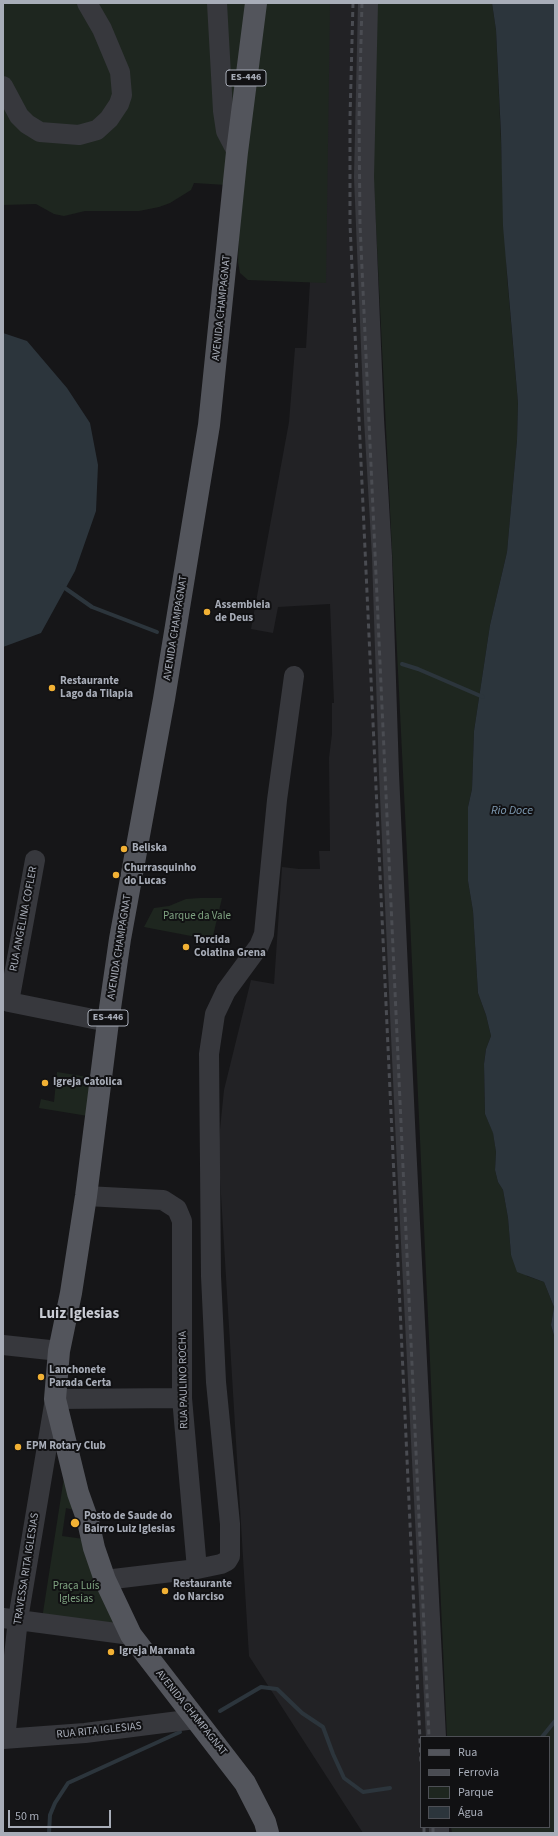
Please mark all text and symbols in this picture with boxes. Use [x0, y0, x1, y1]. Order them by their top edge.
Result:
road number: ES-446 [226, 70, 266, 86]
street label: AVENIDA CHAMPAGNAT [210, 254, 234, 362]
street label: AVENIDA CHAMPAGNAT [161, 574, 191, 682]
place label: Assembleia de Deus [215, 599, 270, 625]
marker: Assembleia de Deus [202, 607, 212, 617]
place label: Restaurante Lago da Tilapia [60, 675, 133, 701]
marker: Restaurante Lago da Tilapia [47, 683, 57, 693]
water label: Rio Doce [491, 804, 533, 818]
place label: Beliska [132, 842, 167, 856]
marker: Beliska [119, 844, 129, 854]
place label: Churrasquinho do Lucas [124, 862, 196, 888]
street label: RUA ANGELINA COFLER [7, 865, 41, 973]
marker: Churrasquinho do Lucas [111, 870, 121, 880]
street label: AVENIDA CHAMPAGNAT [105, 893, 135, 1001]
park label: Parque da Vale [163, 910, 231, 924]
place label: Torcida Colatina Grena [194, 934, 266, 960]
marker: Torcida Colatina Grena [181, 942, 191, 952]
road number: ES-446 [88, 1010, 128, 1026]
place label: Igreja Catolica [53, 1076, 122, 1090]
marker: Igreja Catolica [40, 1078, 50, 1088]
district label: Luiz Iglesias [39, 1306, 119, 1324]
street label: RUA PAULINO ROCHA [177, 1331, 191, 1429]
place label: Lanchonete Parada Certa [49, 1364, 111, 1390]
marker: Lanchonete Parada Certa [36, 1372, 46, 1382]
place label: EPM Rotary Club [26, 1440, 106, 1454]
marker: EPM Rotary Club [13, 1442, 23, 1452]
place label: Posto de Saude do Bairro Luiz Iglesias [84, 1510, 175, 1536]
street label: TRAVESSA RITA IGLESIAS [12, 1512, 42, 1626]
marker: Posto de Saude do Bairro Luiz Iglesias [69, 1517, 81, 1529]
place label: Restaurante do Narciso [173, 1578, 232, 1604]
park label: Praça Luís Iglesias [53, 1580, 99, 1606]
marker: Restaurante do Narciso [160, 1586, 170, 1596]
place label: Igreja Maranata [119, 1645, 195, 1659]
marker: Igreja Maranata [106, 1647, 116, 1657]
street label: AVENIDA CHAMPAGNAT [152, 1668, 230, 1758]
street label: RUA RITA IGLESIAS [56, 1720, 142, 1742]
legend [420, 1736, 550, 1828]
text: Rua [458, 1744, 477, 1761]
text: Ferrovia [458, 1764, 499, 1781]
text: Parque [458, 1784, 494, 1801]
scale bar [10, 1802, 113, 1828]
text: Água [458, 1804, 483, 1821]
text: 50 m [15, 1808, 39, 1825]

